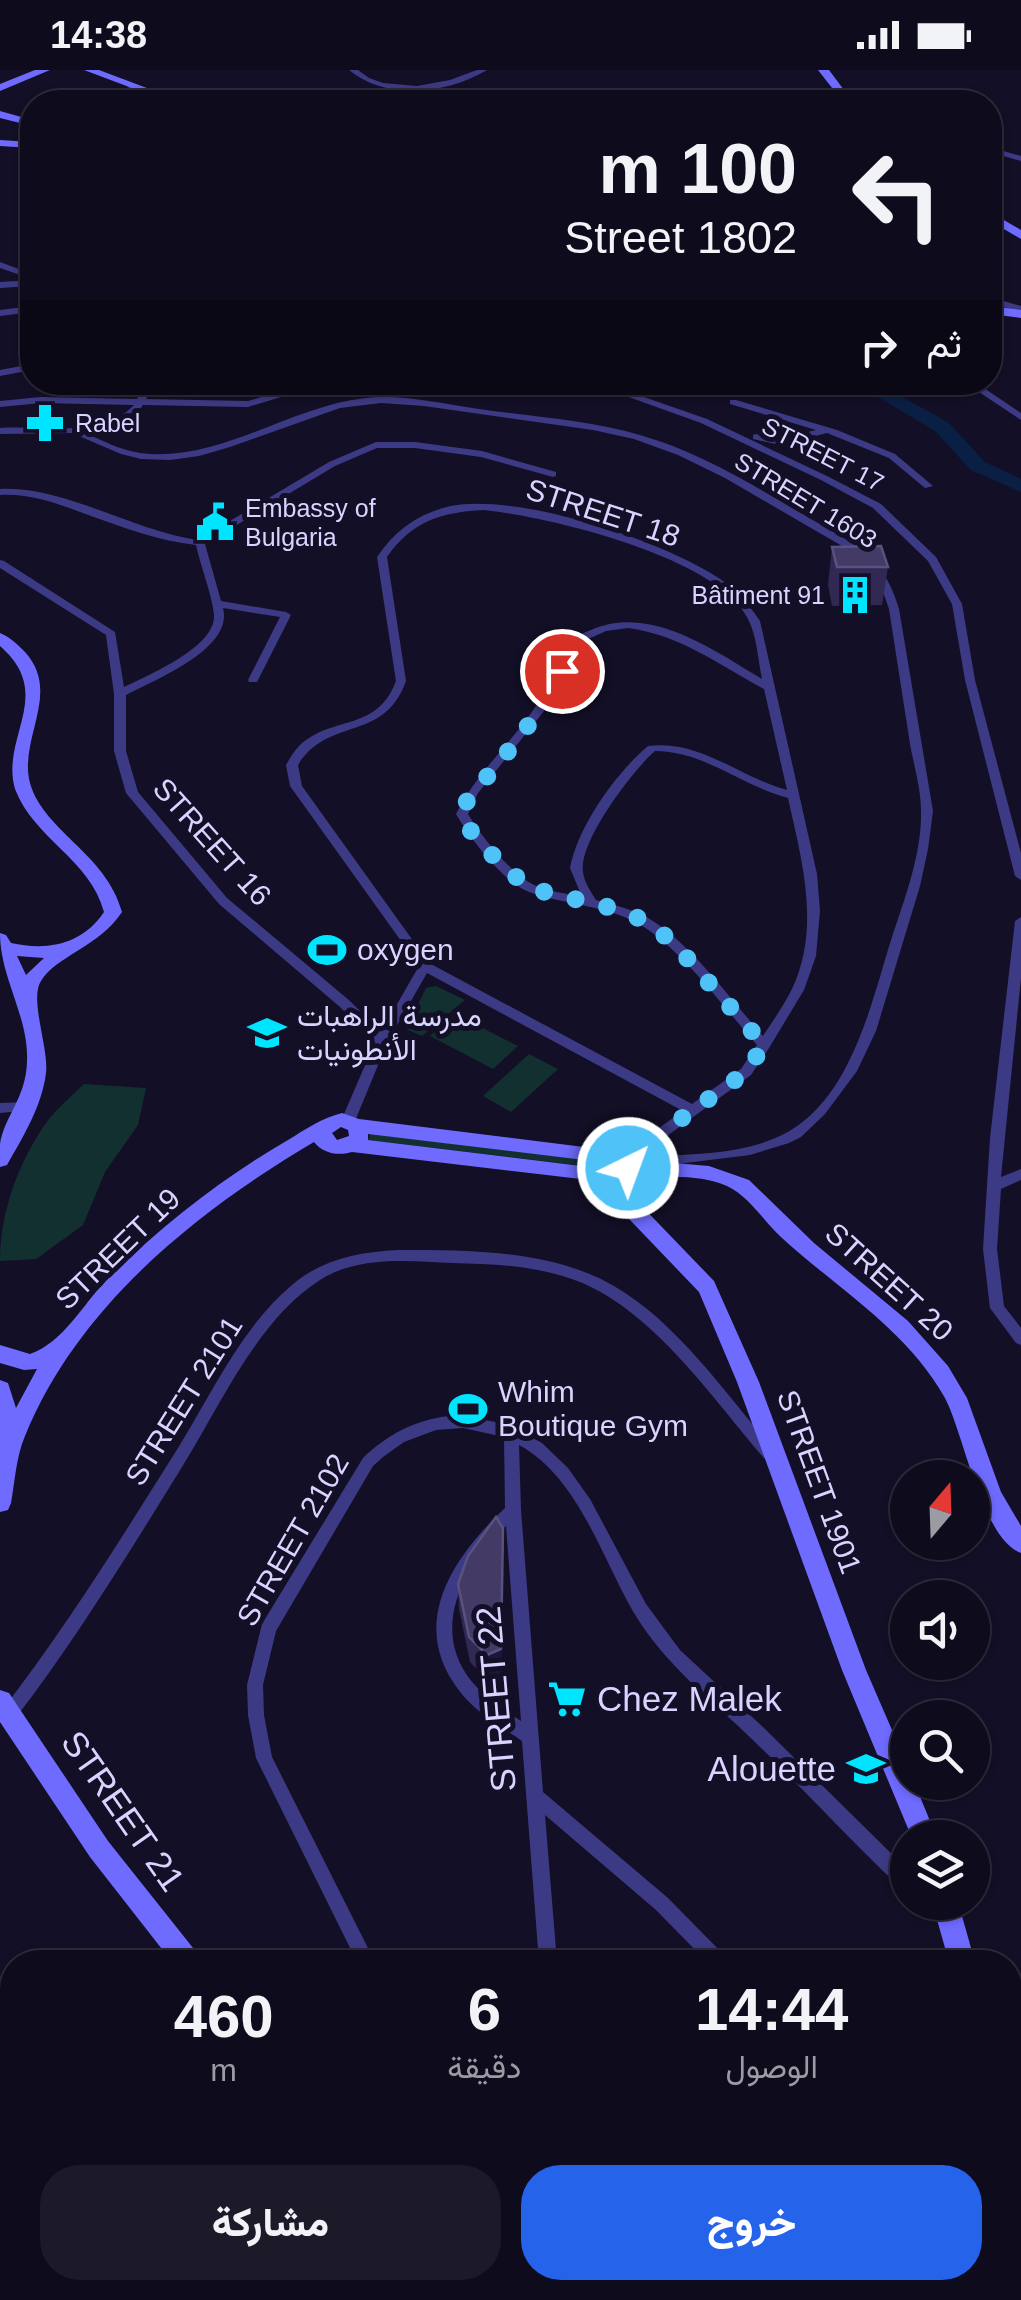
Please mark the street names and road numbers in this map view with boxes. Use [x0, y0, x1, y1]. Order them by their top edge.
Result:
street label: STREET 17 [757, 411, 889, 497]
street label: STREET 1603 [730, 447, 882, 553]
street label: STREET 18 [522, 472, 684, 553]
street label: STREET 16 [147, 771, 278, 912]
street label: STREET 19 [49, 1181, 186, 1316]
street label: STREET 20 [819, 1216, 960, 1347]
street label: STREET 2101 [118, 1310, 249, 1491]
street label: STREET 1901 [771, 1386, 868, 1578]
street label: STREET 2102 [230, 1448, 355, 1632]
street label: STREET 22 [468, 1605, 523, 1793]
street label: STREET 21 [54, 1723, 193, 1898]

